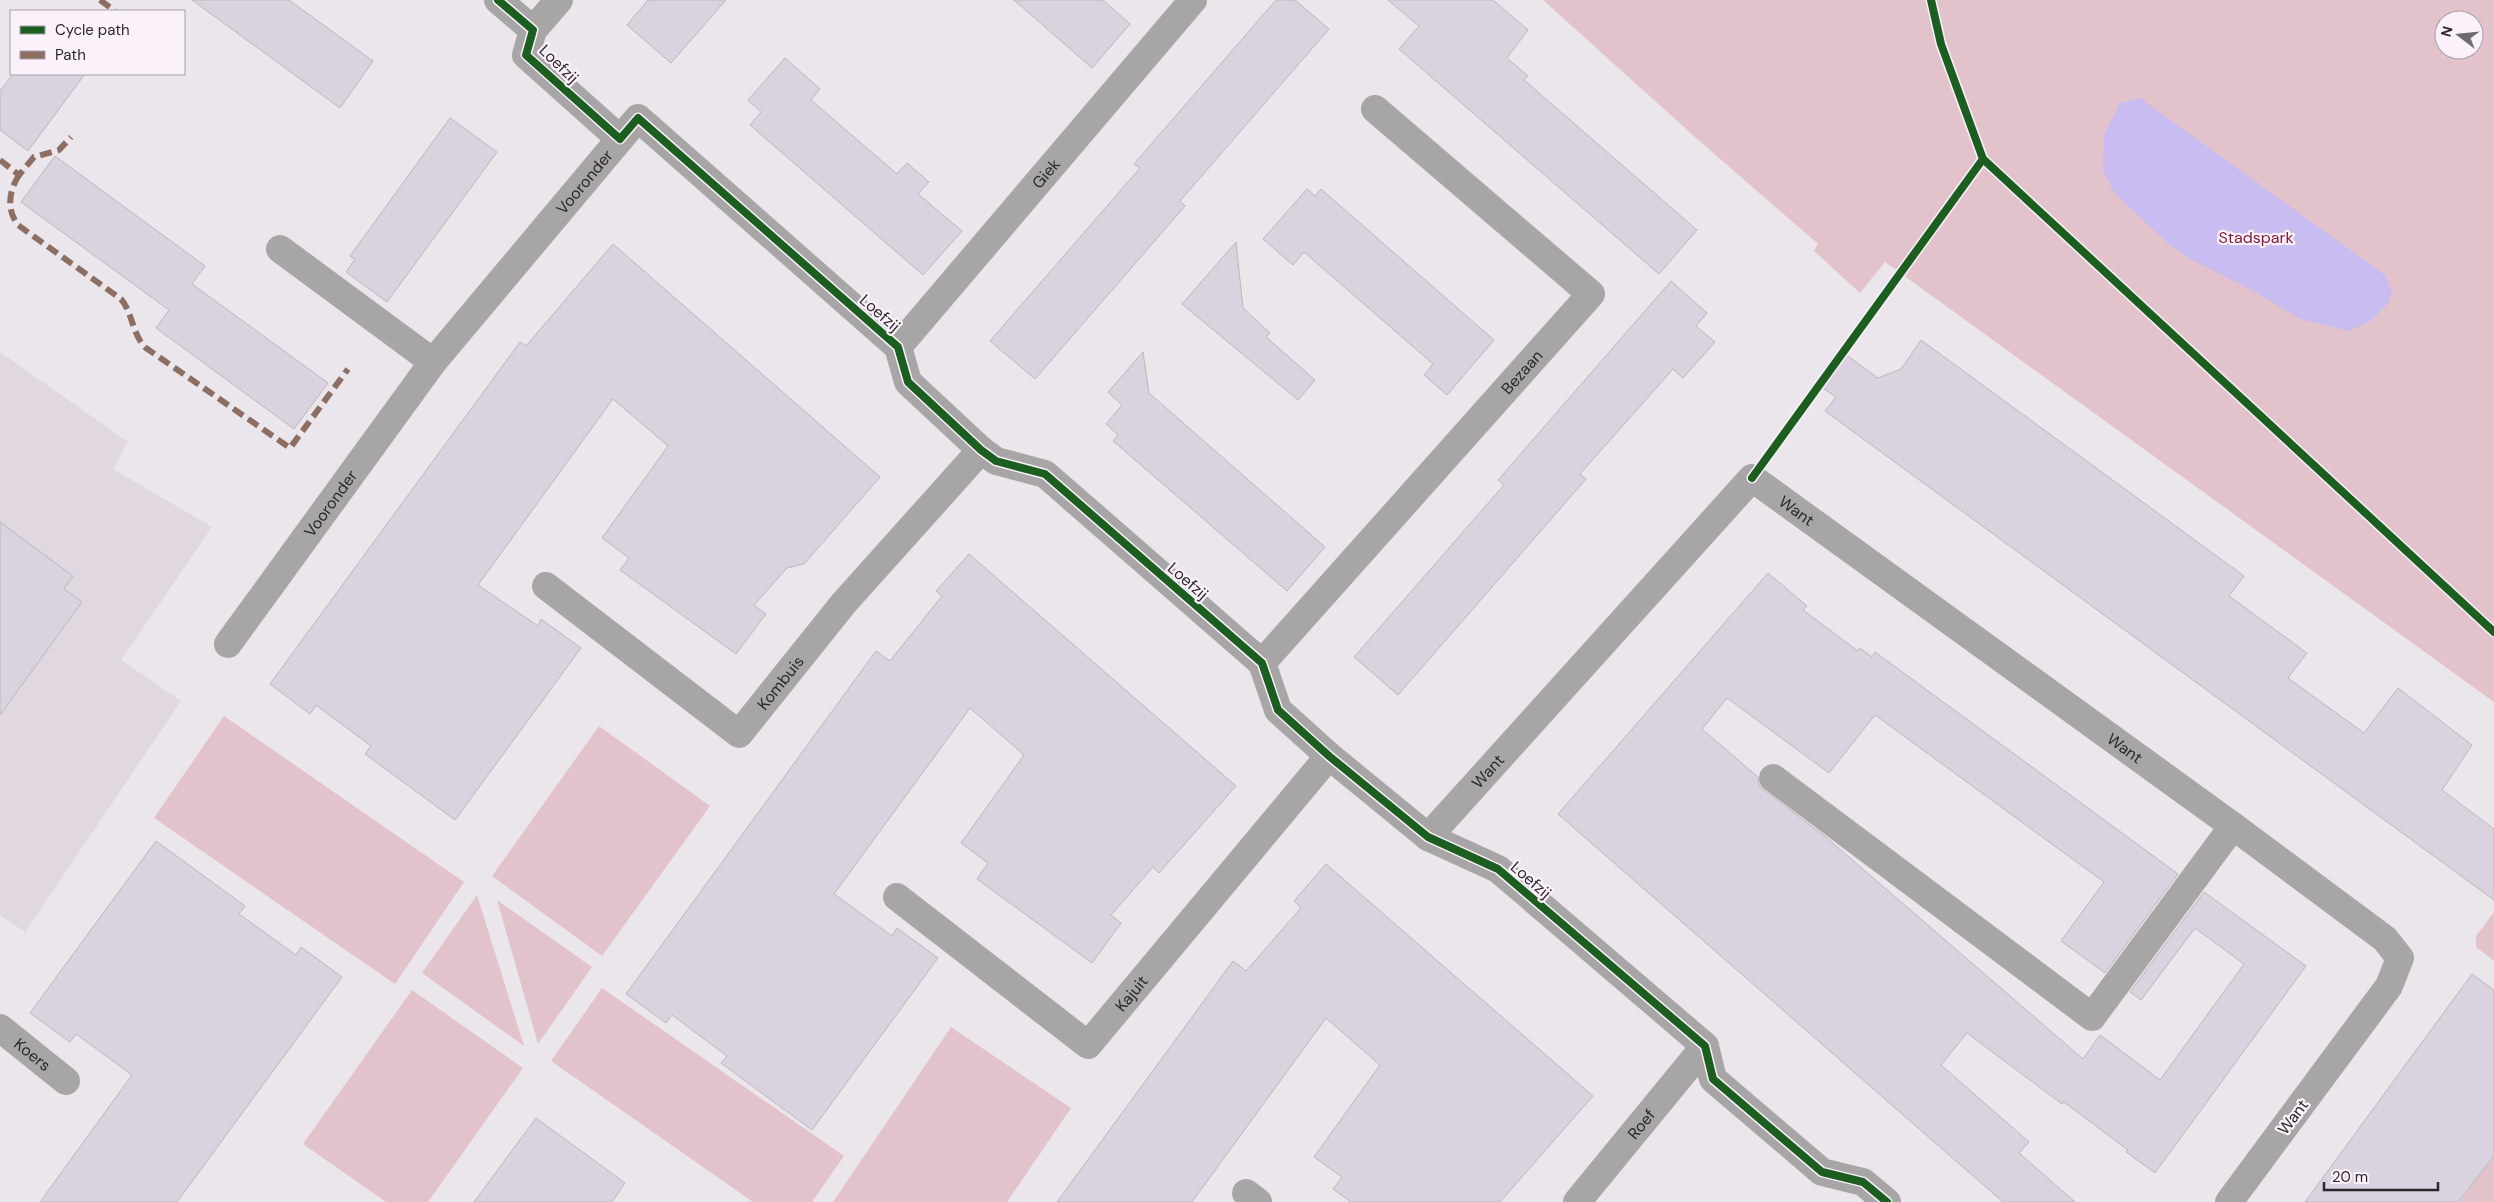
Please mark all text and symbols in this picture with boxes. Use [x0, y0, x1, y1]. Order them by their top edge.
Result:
legend [10, 10, 185, 75]
north arrow [2434, 10, 2484, 60]
text: Cycle path [55, 20, 130, 40]
text: N [2436, 24, 2457, 39]
street label: Loefzij [535, 40, 583, 88]
text: Path [55, 45, 86, 65]
street label: Vooronder [551, 145, 617, 218]
street label: Giek [1027, 154, 1064, 193]
park label: Stadspark [2218, 227, 2294, 248]
street label: Loefzij [855, 290, 905, 336]
street label: Bezaan [1496, 345, 1547, 399]
street label: Vooronder [299, 465, 362, 541]
street label: Want [1775, 491, 1819, 530]
street label: Loefzij [1163, 558, 1213, 604]
street label: Kombuis [752, 651, 808, 714]
street label: Want [2103, 728, 2147, 768]
street label: Want [1467, 749, 1508, 792]
street label: Loefzij [1506, 857, 1556, 903]
street label: Kajuit [1110, 971, 1152, 1016]
street label: Koers [10, 1033, 55, 1075]
street label: Want [2273, 1095, 2313, 1139]
street label: Roef [1622, 1104, 1660, 1143]
scale bar [2324, 1160, 2438, 1192]
text: 20 m [2332, 1167, 2368, 1187]

